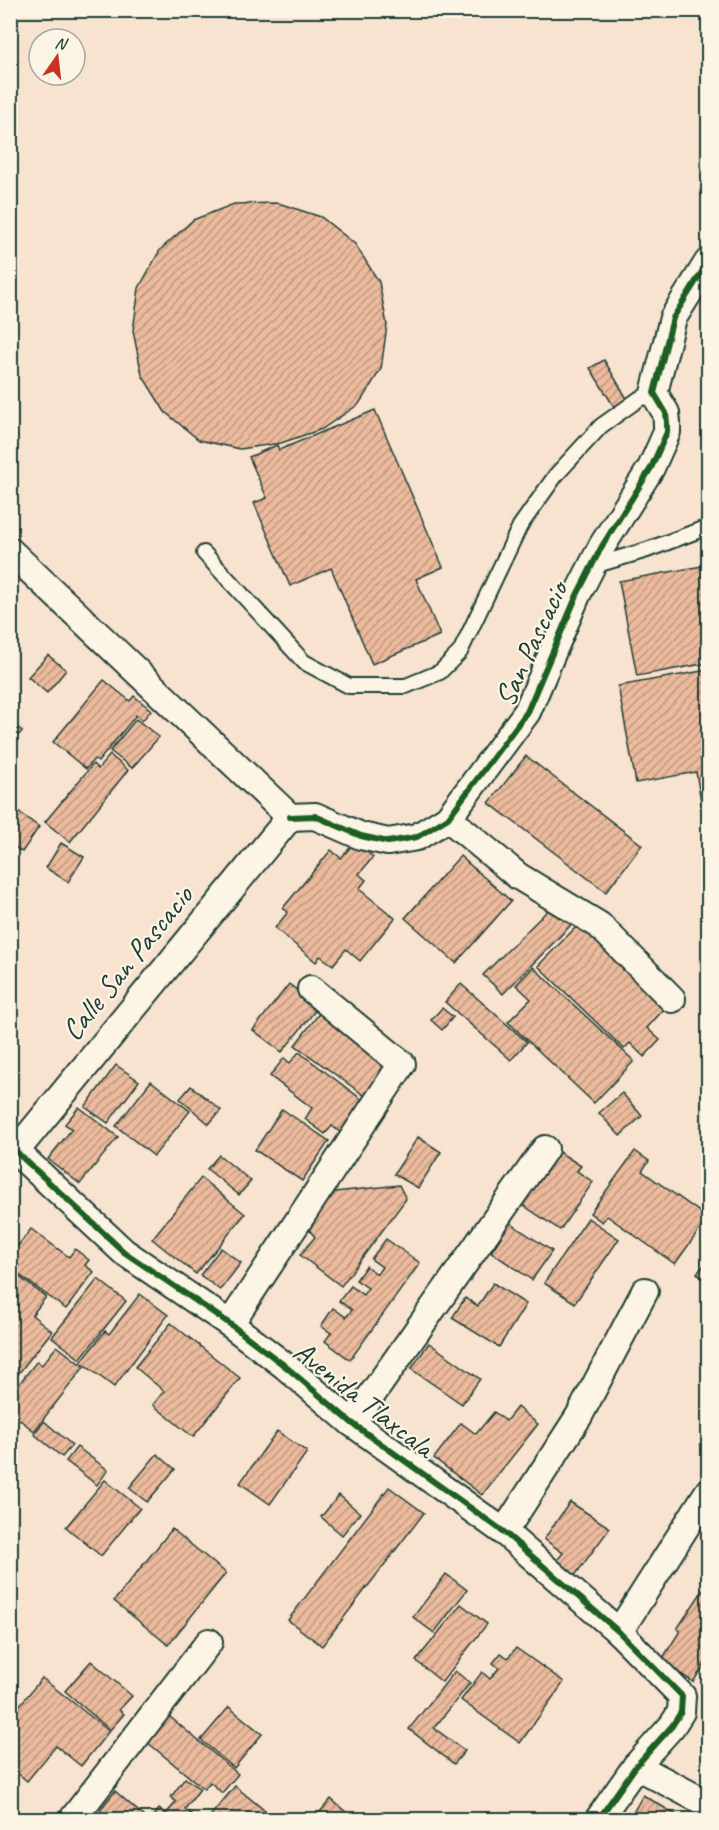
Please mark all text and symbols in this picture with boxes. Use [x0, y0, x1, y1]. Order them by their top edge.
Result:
north arrow [27, 27, 87, 87]
text: N [53, 33, 71, 55]
street label: San Pascacio [486, 573, 578, 712]
street label: Calle San Pascacio [53, 877, 202, 1048]
street label: Avenida Tlaxcala [286, 1332, 444, 1467]

